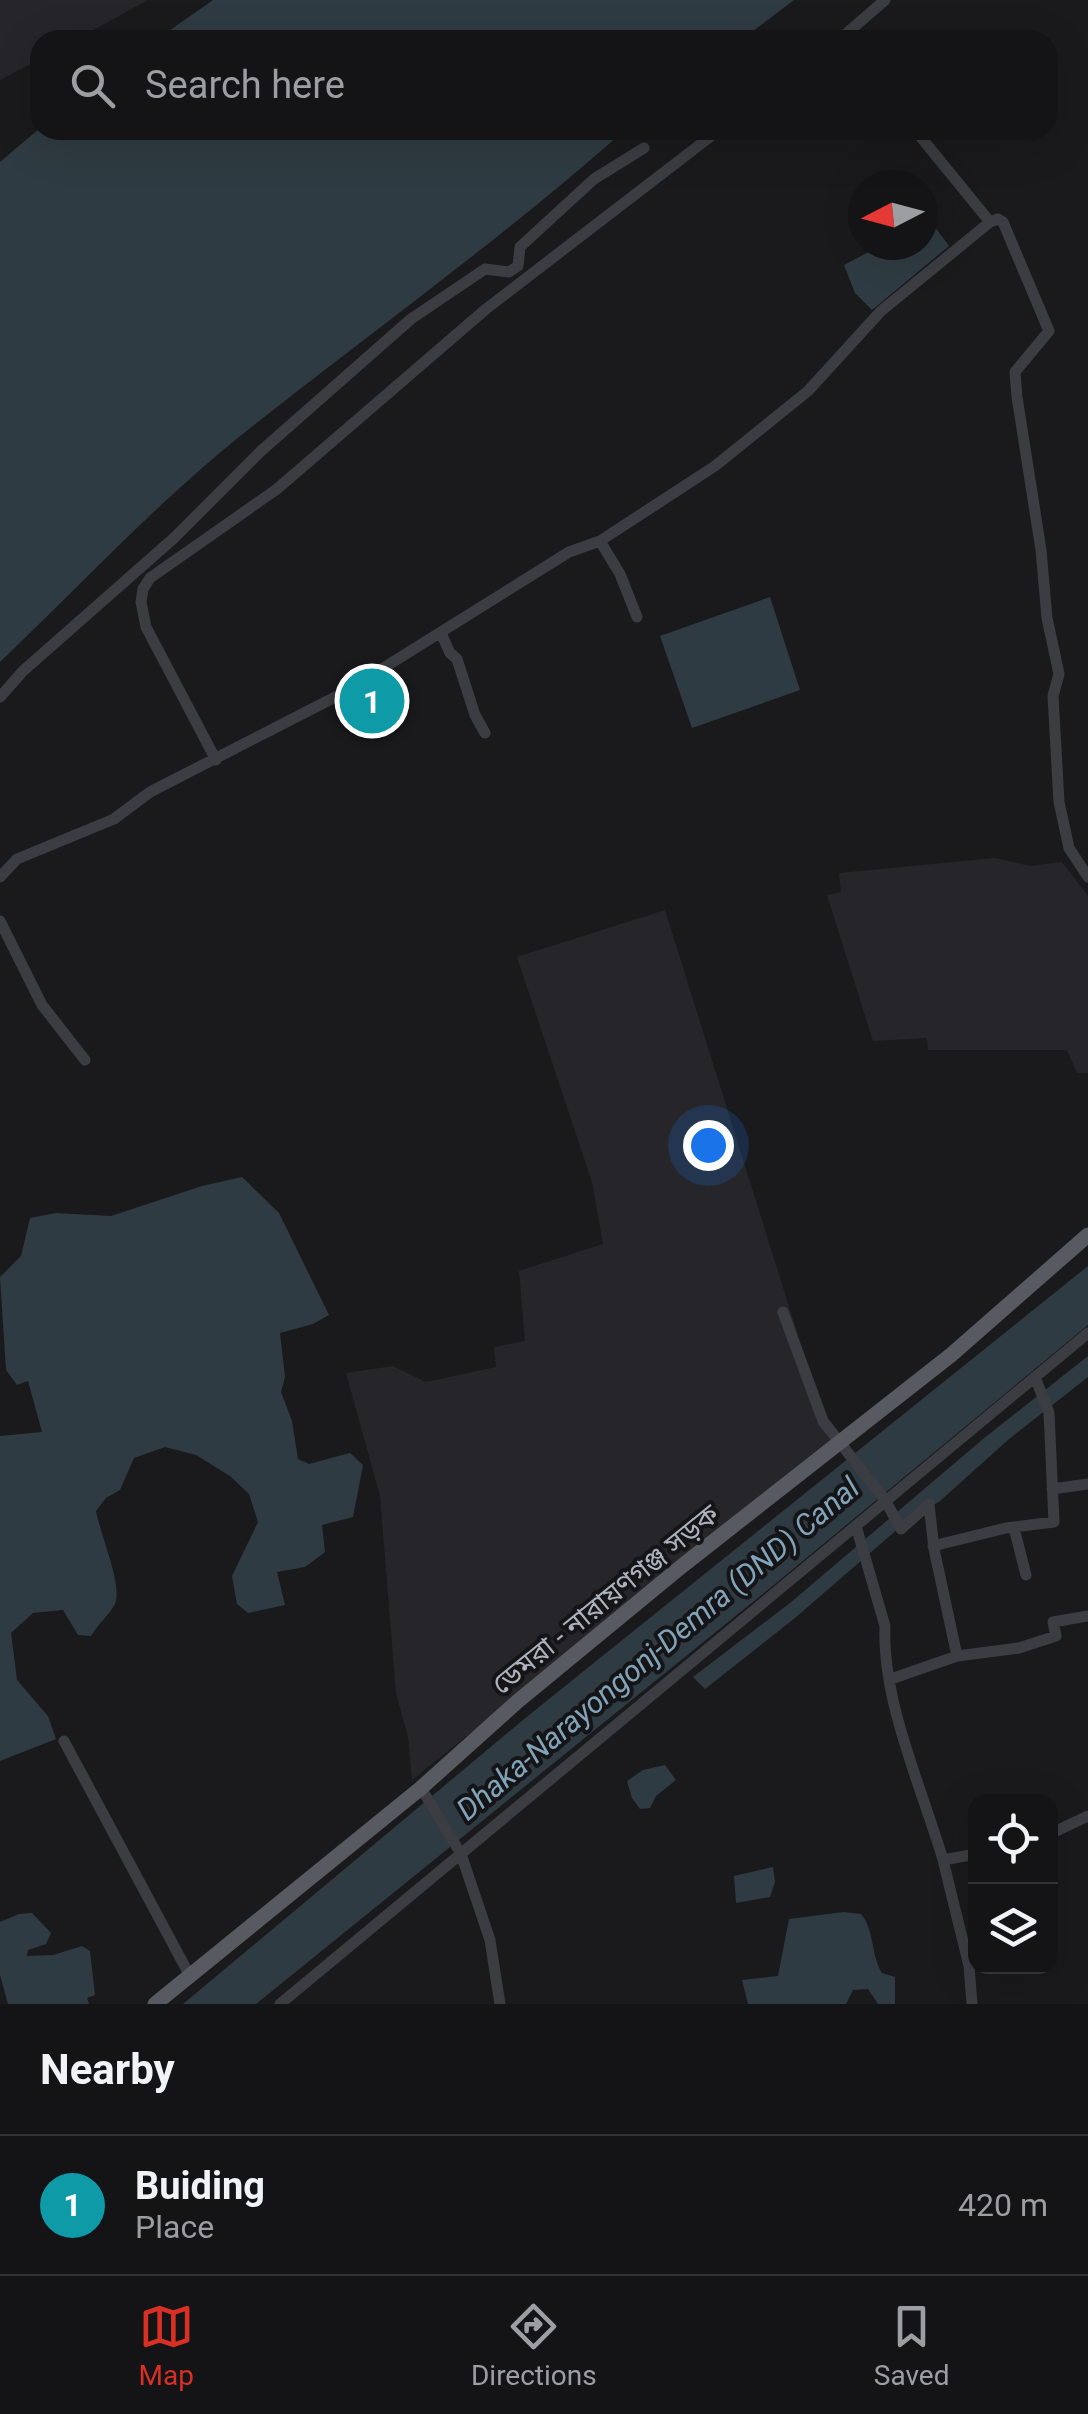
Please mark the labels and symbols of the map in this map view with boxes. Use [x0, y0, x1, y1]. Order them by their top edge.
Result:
north arrow [848, 170, 938, 260]
pin: 1 [340, 664, 404, 738]
your location [683, 1120, 734, 1171]
water label: Dhaka-Narayongonj-Demra (DND) Canal [450, 1469, 867, 1827]
street label: ডেমরা - নারায়ণগঞ্জ সড়ক [485, 1497, 726, 1701]

